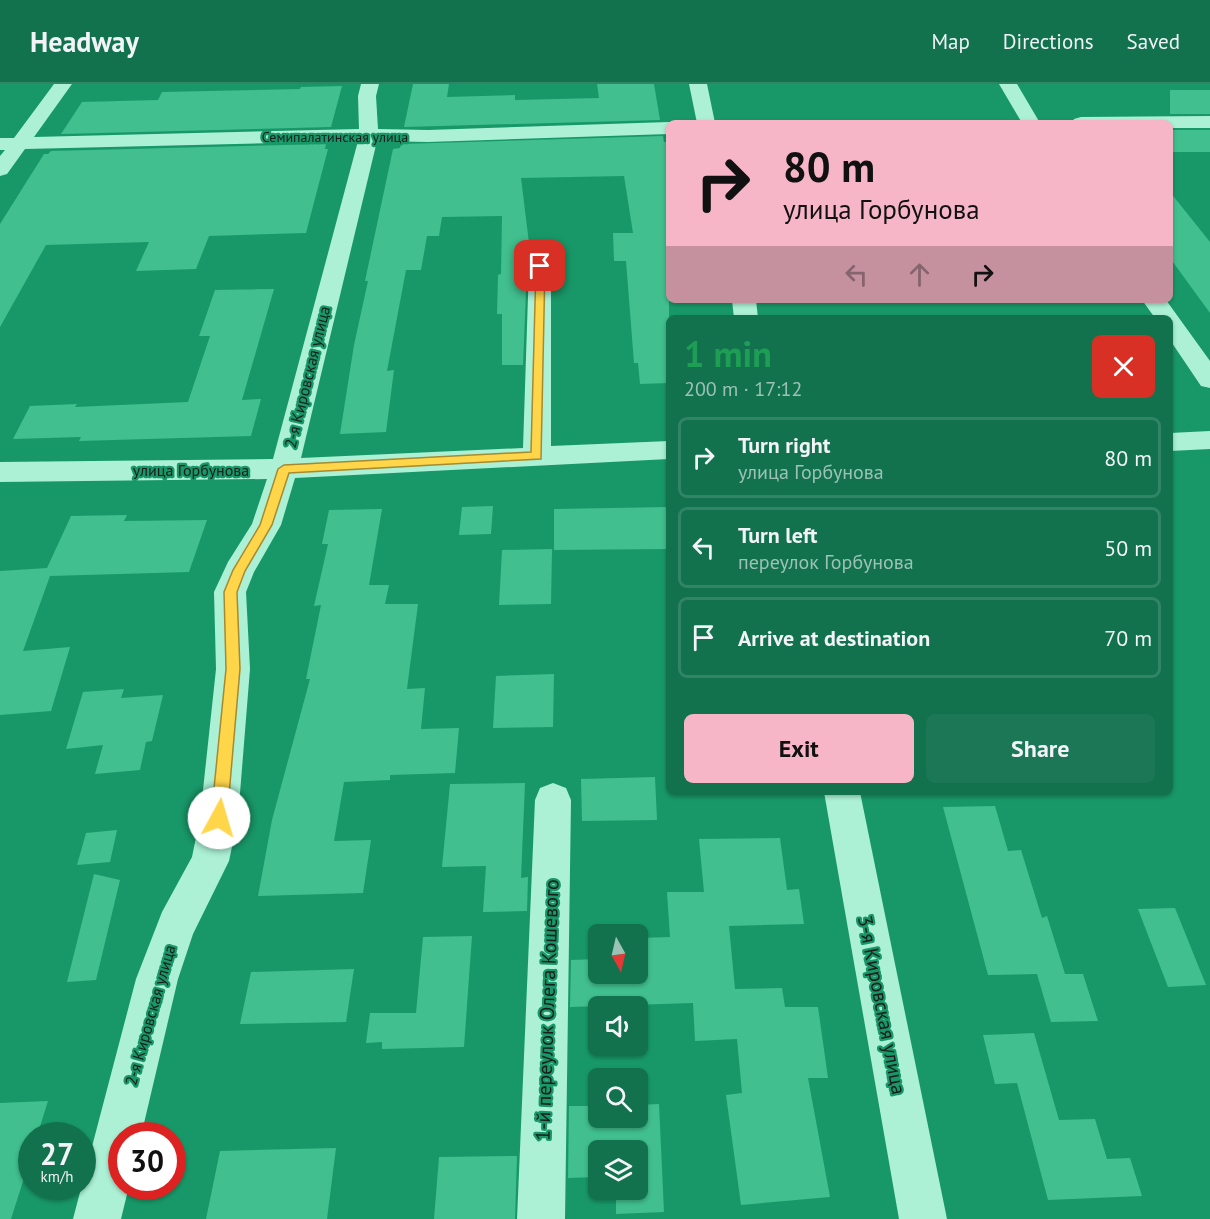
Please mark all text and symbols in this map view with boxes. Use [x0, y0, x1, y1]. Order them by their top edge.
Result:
text: Headway [30, 23, 139, 60]
text: Map [931, 28, 970, 55]
text: Directions [1003, 28, 1094, 55]
text: Saved [1127, 28, 1180, 55]
street label: Семипалатинская улица [262, 128, 408, 146]
text: 80 m [783, 139, 875, 194]
icon: right [684, 144, 762, 222]
text: улица Горбунова [783, 192, 980, 226]
pin [514, 240, 565, 291]
icon: arrive [523, 249, 556, 282]
icon: left [840, 258, 873, 291]
icon: ahead [903, 258, 936, 291]
icon: right [966, 258, 999, 291]
street label: 2-я Кировская улица [280, 304, 334, 450]
text: 1 min [684, 330, 772, 377]
button: close [1092, 335, 1155, 398]
text: 200 m · 17:12 [684, 376, 802, 402]
text: Turn right [738, 431, 830, 459]
icon: right [687, 441, 720, 474]
text: 80 m [1104, 444, 1152, 472]
text: улица Горбунова [738, 459, 884, 485]
street label: улица Горбунова [133, 460, 249, 480]
text: Turn left [738, 521, 818, 549]
icon: left [687, 531, 720, 564]
text: 50 m [1104, 534, 1152, 562]
text: переулок Горбунова [738, 549, 914, 575]
icon: arrive [687, 621, 720, 654]
text: Arrive at destination [738, 624, 930, 652]
text: 70 m [1104, 624, 1152, 652]
button: Exit [684, 714, 914, 783]
button: Share [926, 714, 1155, 783]
position arrow [187, 786, 251, 850]
street label: 1-й переулок Олега Кошевого [529, 879, 565, 1141]
street label: 3-я Кировская улица [852, 913, 912, 1097]
north arrow [588, 924, 648, 984]
map controls [588, 924, 648, 1200]
street label: 2-я Кировская улица [120, 942, 180, 1088]
button: sound [588, 996, 648, 1056]
button: search [588, 1068, 648, 1128]
speed limit sign: 30 [108, 1122, 186, 1200]
text: 27 [40, 1134, 74, 1173]
button: layers [588, 1140, 648, 1200]
text: km/h [41, 1167, 73, 1186]

